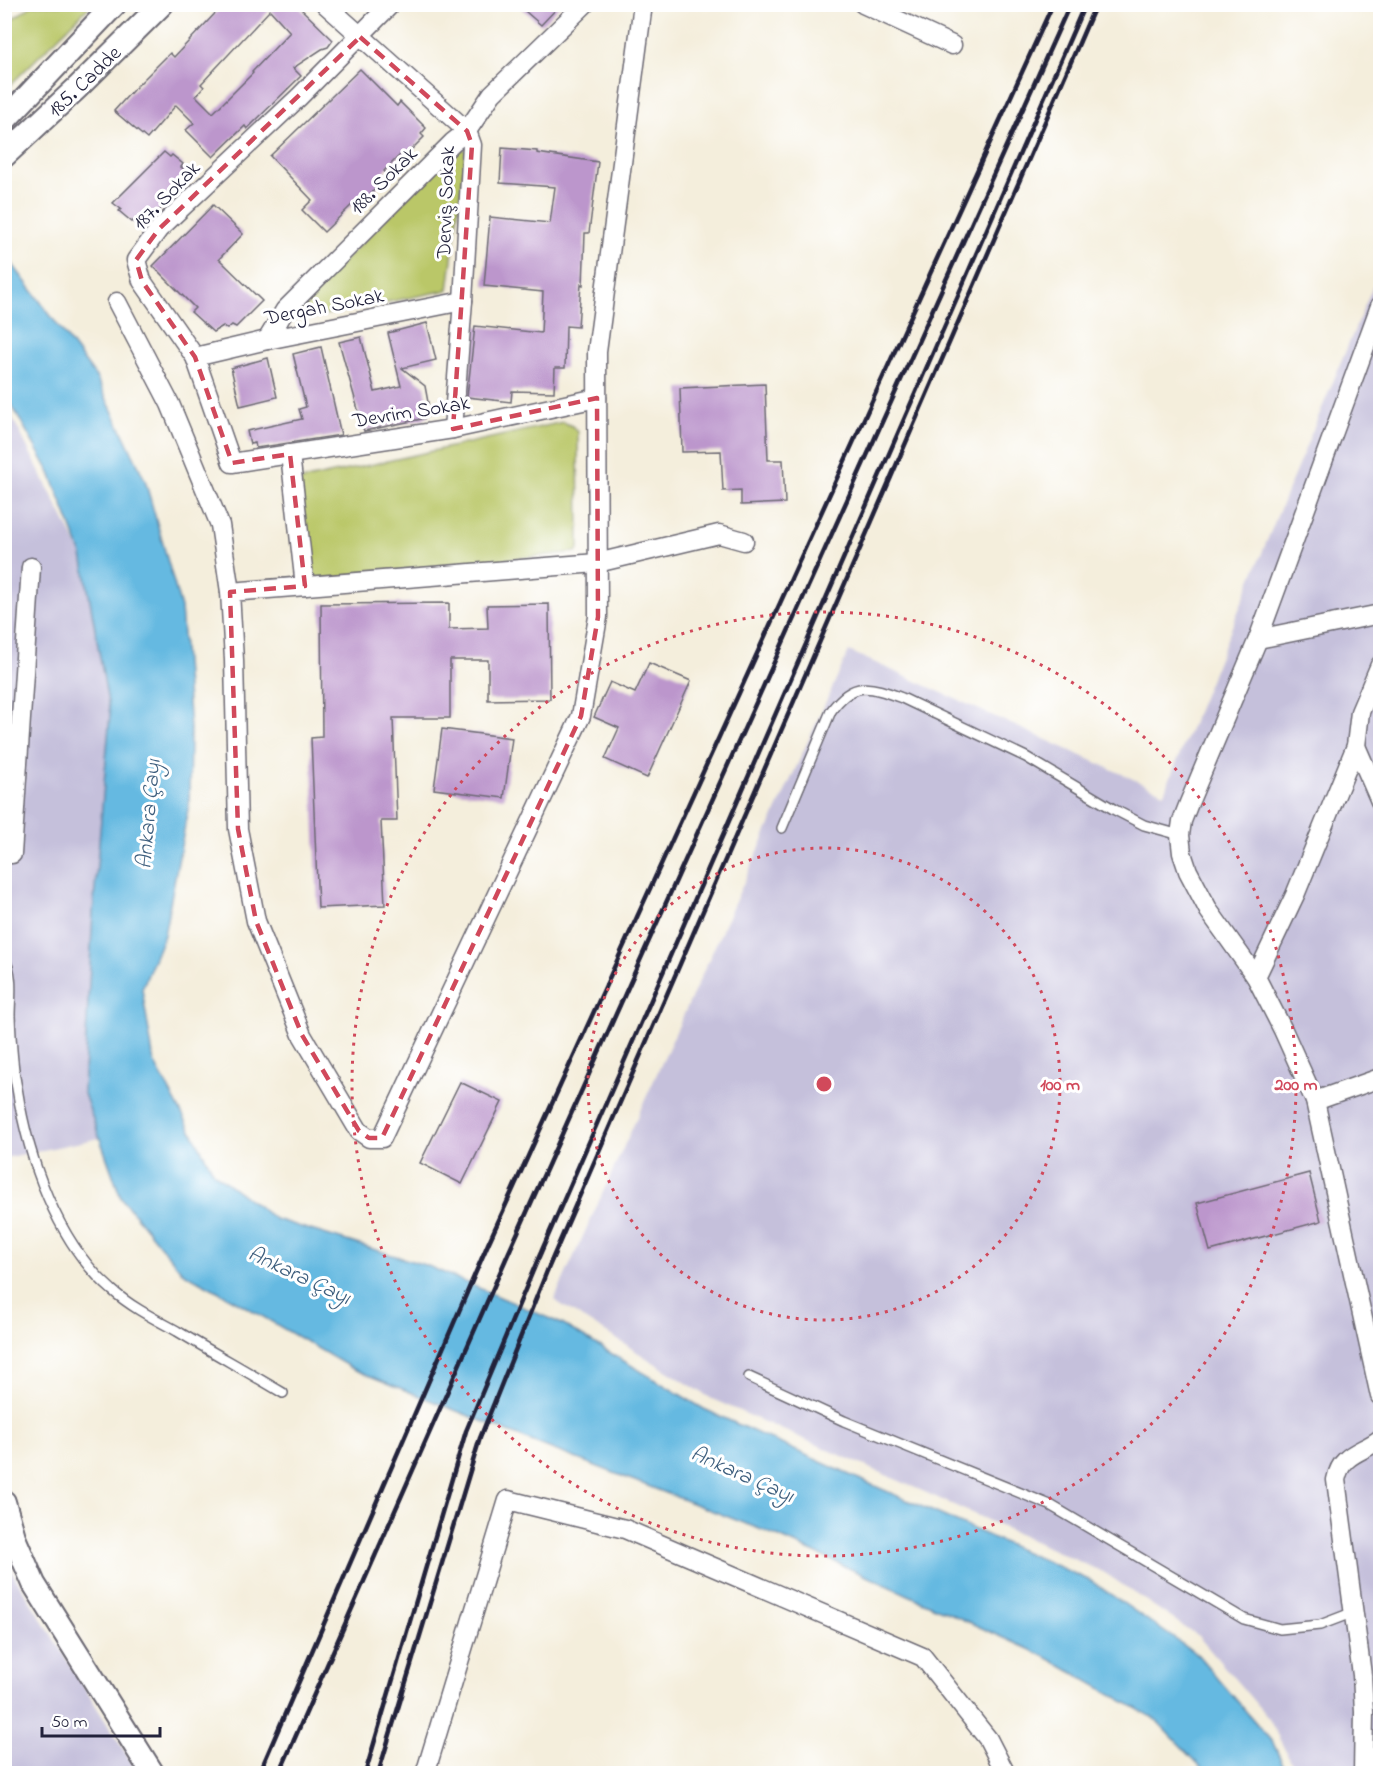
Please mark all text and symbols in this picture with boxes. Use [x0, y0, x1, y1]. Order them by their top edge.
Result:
street label: 185. Cadde [42, 39, 129, 125]
street label: 188. Sokak [344, 140, 426, 222]
street label: Derviş Sokak [430, 144, 464, 260]
street label: 187. Sokak [127, 154, 209, 238]
street label: Dergah Sokak [261, 282, 388, 336]
street label: Devrim Sokak [350, 389, 473, 437]
water label: Ankara Çayı [129, 757, 171, 871]
text: 100 m [1040, 1073, 1080, 1099]
text: 200 m [1274, 1073, 1318, 1099]
centre of rings [814, 1074, 834, 1094]
water label: Ankara Çayı [242, 1239, 356, 1315]
water label: Ankara Çayı [685, 1439, 800, 1513]
scale bar [42, 1700, 160, 1738]
text: 50 m [51, 1710, 88, 1736]

